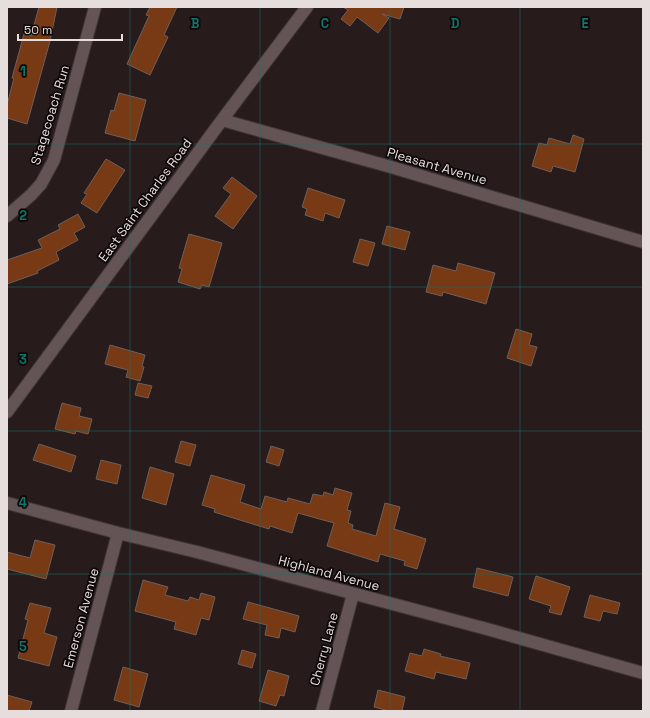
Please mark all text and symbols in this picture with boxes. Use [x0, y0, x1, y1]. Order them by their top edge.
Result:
text: B [191, 15, 200, 32]
text: C [321, 15, 329, 32]
text: D [451, 15, 460, 32]
text: E [581, 15, 589, 32]
scale bar [18, 16, 122, 42]
text: 50 m [24, 22, 52, 38]
text: 1 [20, 63, 26, 80]
street label: Stagecoach Run [27, 63, 73, 167]
street label: East Saint Charles Road [95, 135, 195, 265]
street label: Pleasant Avenue [385, 144, 489, 188]
text: 2 [19, 207, 27, 224]
text: 3 [19, 351, 27, 368]
text: 4 [19, 494, 27, 511]
street label: Highland Avenue [277, 551, 381, 595]
street label: Emerson Avenue [59, 566, 103, 670]
street label: Cherry Lane [306, 610, 342, 688]
text: 5 [19, 638, 27, 655]

